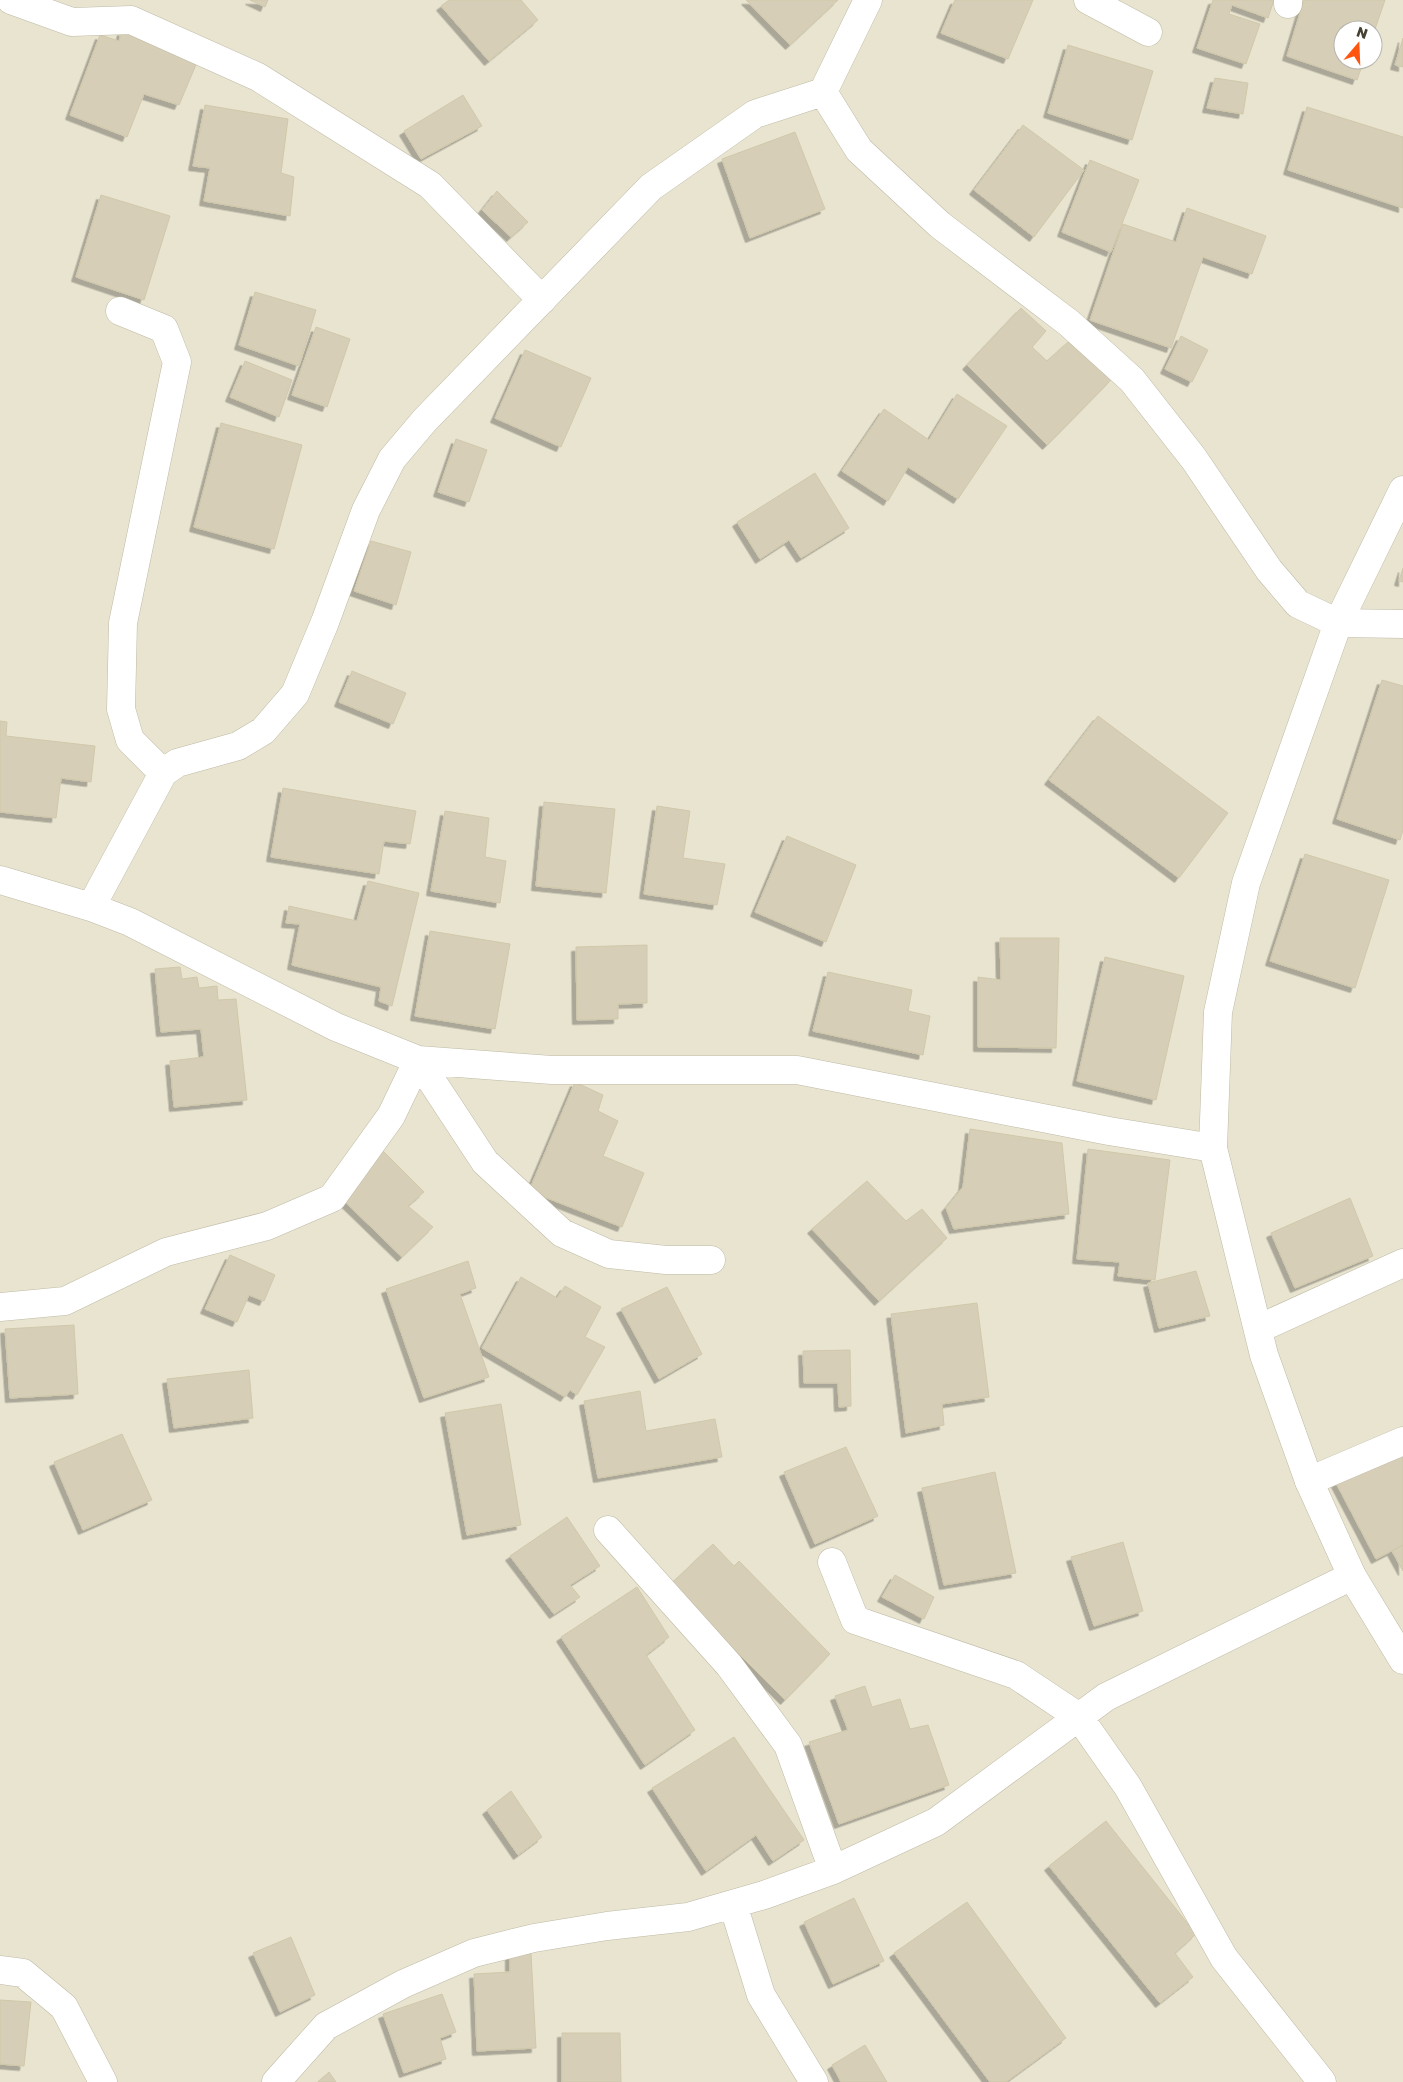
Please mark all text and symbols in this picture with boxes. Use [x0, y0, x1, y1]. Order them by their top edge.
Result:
north arrow [1333, 20, 1383, 70]
text: N [1355, 22, 1370, 42]

